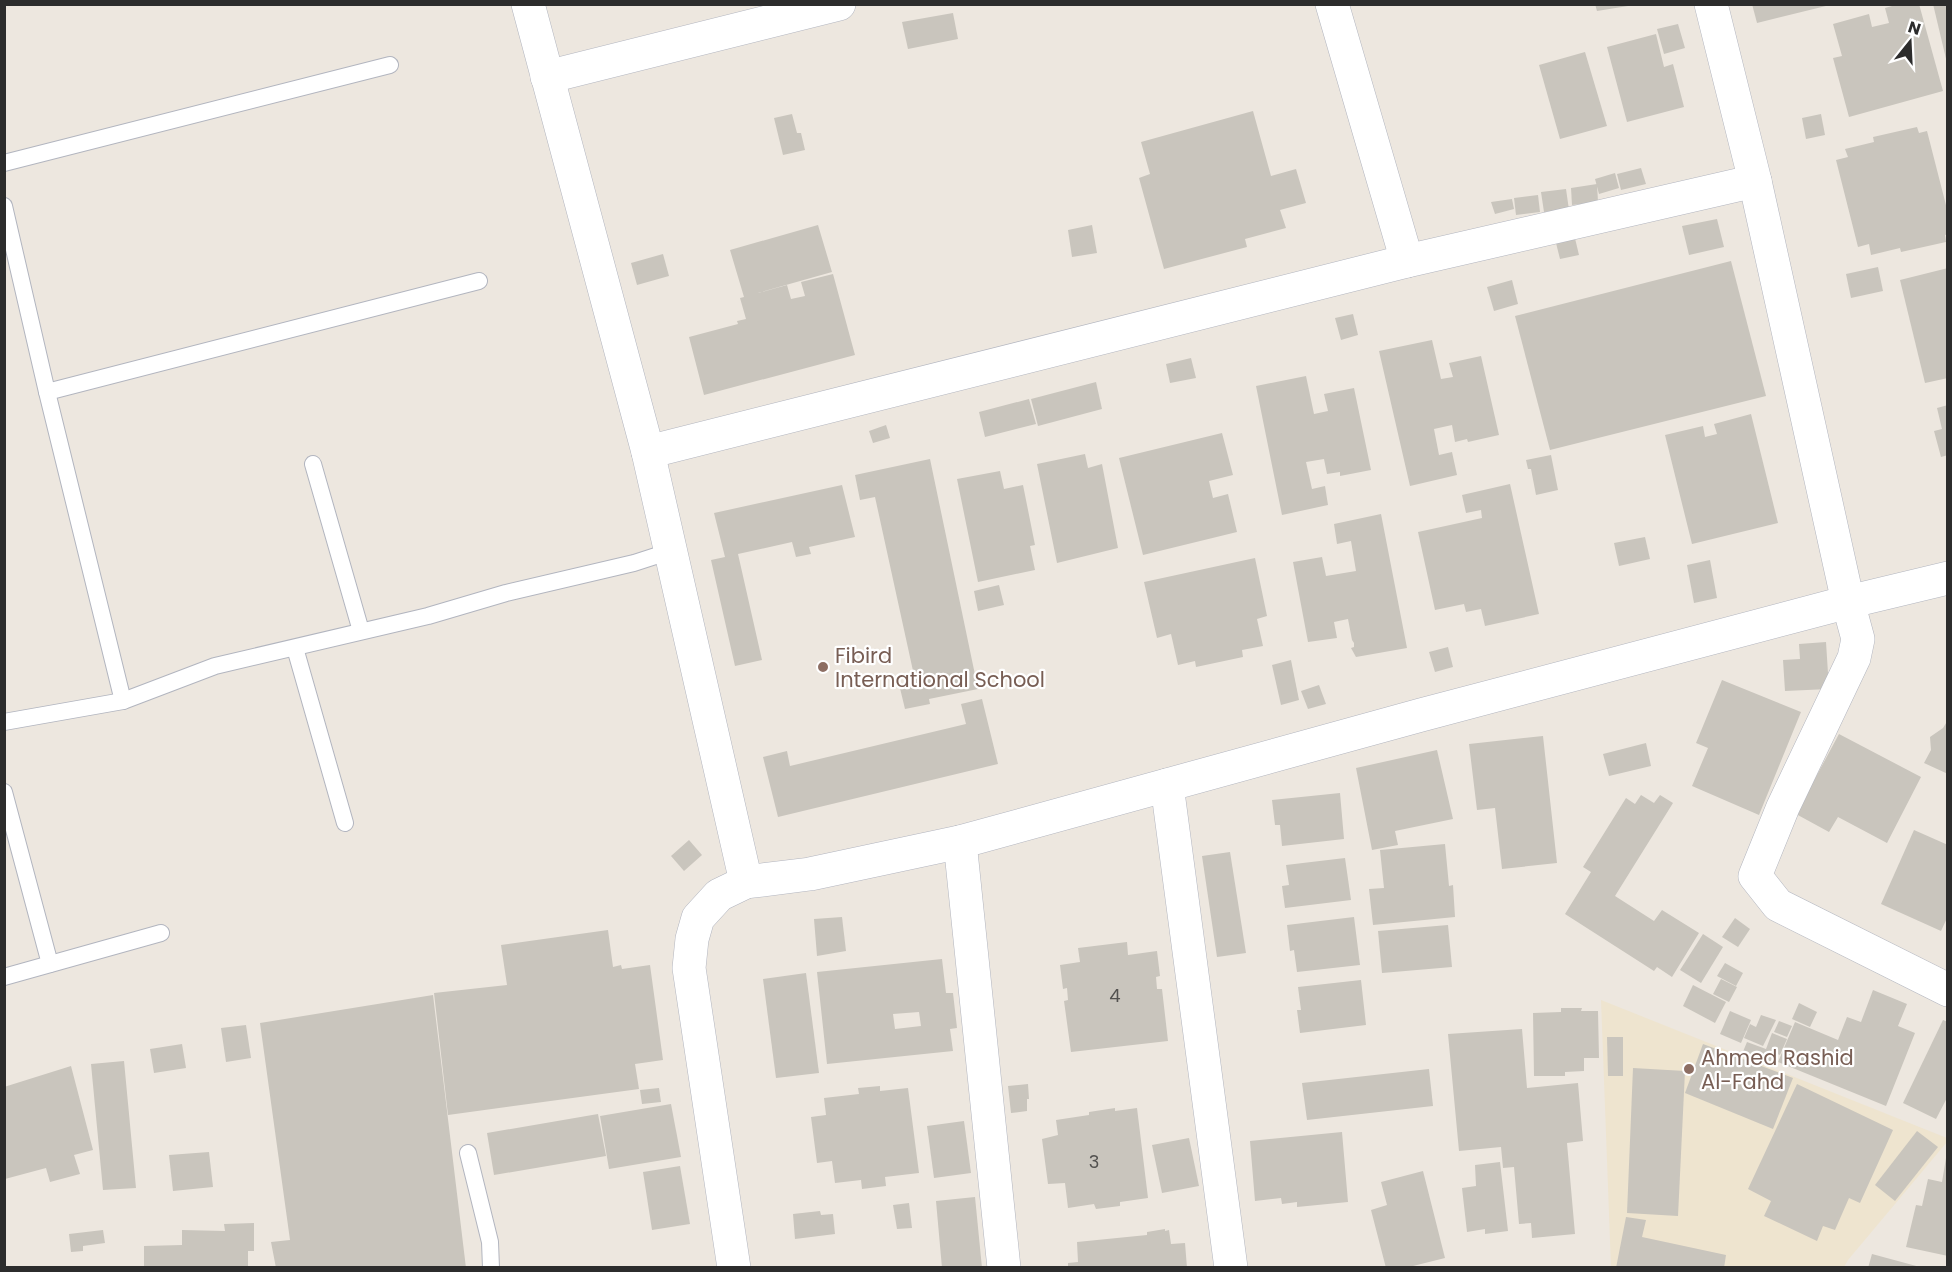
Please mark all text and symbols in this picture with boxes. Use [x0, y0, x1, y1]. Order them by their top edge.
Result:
north arrow [1880, 12, 1940, 72]
text: N [1905, 15, 1924, 41]
place label: Fibird International School [835, 641, 1045, 694]
marker: Fibird International School [816, 660, 830, 674]
house number: 4 [1109, 983, 1121, 1008]
place label: Ahmed Rashid Al-Fahd [1701, 1043, 1854, 1096]
marker: Ahmed Rashid Al-Fahd [1682, 1062, 1696, 1076]
house number: 3 [1089, 1149, 1099, 1174]

